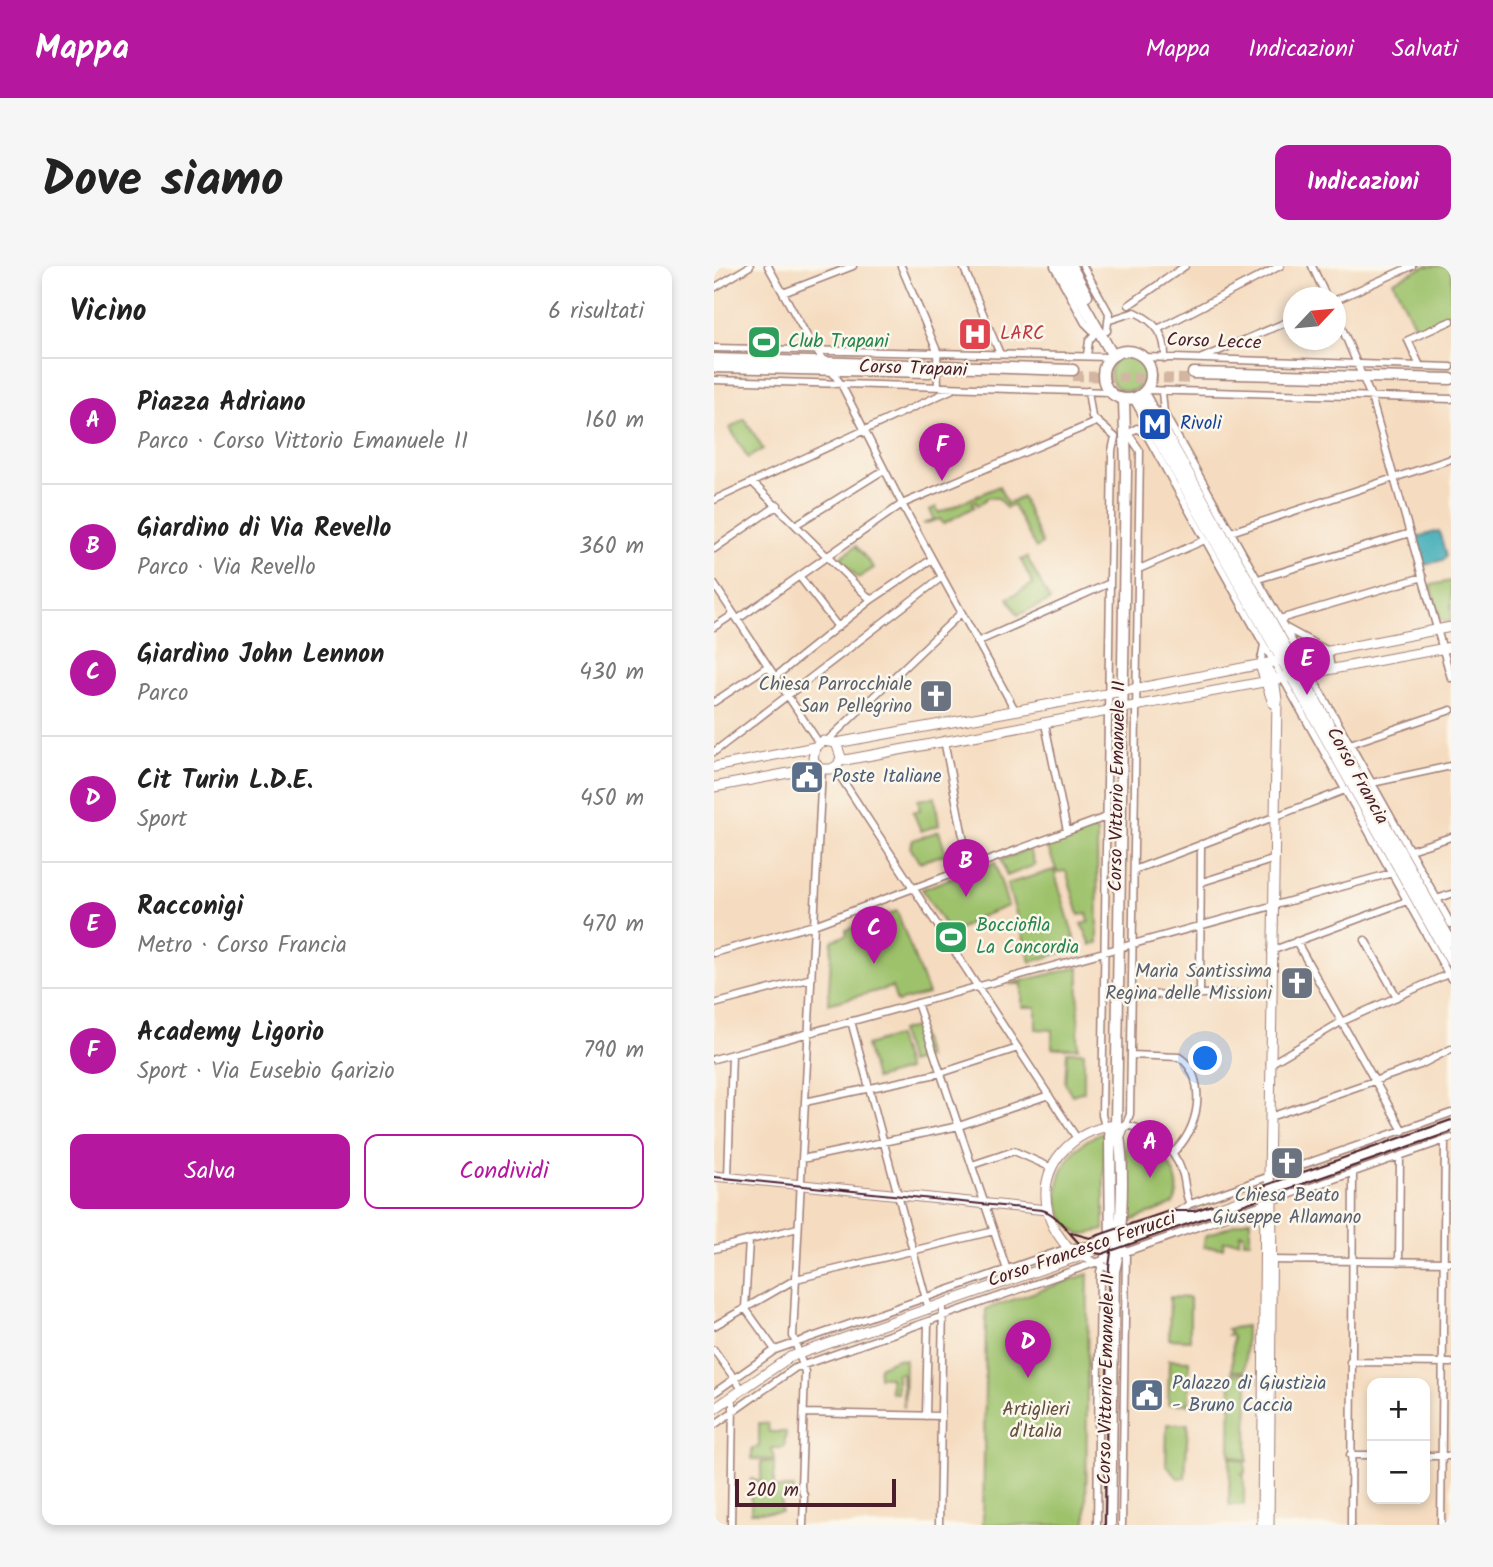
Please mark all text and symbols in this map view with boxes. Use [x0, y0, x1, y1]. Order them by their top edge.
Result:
text: Mappa [35, 23, 129, 76]
text: Mappa [1146, 30, 1210, 69]
text: Indicazioni [1248, 30, 1354, 69]
text: Salvati [1392, 30, 1458, 69]
text: Dove siamo [42, 143, 284, 221]
button: Indicazioni [1275, 145, 1451, 220]
north arrow [1283, 287, 1346, 350]
text: Vicino [70, 288, 147, 336]
text: 6 risultati [548, 294, 644, 330]
hospital icon: LARC [956, 315, 994, 353]
place label: LARC [1000, 319, 1044, 349]
sports icon: Club Trapani [745, 323, 783, 361]
street label: Corso Lecce [1166, 325, 1262, 359]
place label: Club Trapani [788, 327, 890, 357]
street label: Corso Trapani [858, 352, 969, 386]
text: Piazza Adriano [137, 382, 306, 424]
text: A [86, 403, 100, 439]
text: 160 m [585, 403, 644, 439]
metro station icon: Rivoli [1136, 405, 1174, 443]
place label: Rivoli [1180, 409, 1223, 439]
pin: F [919, 423, 965, 481]
text: Parco · Corso Vittorio Emanuele II [137, 424, 468, 460]
text: Giardino di Via Revello [137, 508, 391, 550]
text: B [86, 529, 100, 565]
text: 360 m [579, 529, 644, 565]
text: Parco · Via Revello [137, 550, 316, 586]
text: Giardino John Lennon [137, 634, 385, 676]
pin: E [1284, 637, 1330, 695]
text: C [86, 655, 100, 691]
text: 430 m [579, 655, 644, 691]
place label: Chiesa Parrocchiale San Pellegrino [759, 670, 912, 722]
text: Parco [137, 676, 189, 712]
church icon: Chiesa Parrocchiale San Pellegrino [917, 677, 955, 715]
street label: Corso Vittorio Emanuele II [1101, 680, 1135, 892]
street label: Corso Francia [1318, 722, 1396, 830]
public building icon: Poste Italiane [788, 758, 826, 796]
text: Cit Turin L.D.E. [137, 760, 313, 802]
place label: Poste Italiane [832, 762, 942, 792]
text: D [85, 781, 101, 817]
text: 450 m [580, 781, 644, 817]
text: Sport [137, 802, 187, 838]
pin: B [943, 839, 989, 897]
text: Racconigi [137, 886, 244, 928]
pin: C [851, 906, 897, 964]
text: E [87, 907, 99, 943]
text: 470 m [582, 907, 644, 943]
place label: Bocciofila La Concordia [976, 911, 1079, 963]
sports icon: Bocciofila La Concordia [932, 918, 970, 956]
text: Metro · Corso Francia [137, 928, 347, 964]
place label: Maria Santissima Regina delle Missioni [1105, 957, 1273, 1009]
church icon: Maria Santissima Regina delle Missioni [1278, 964, 1316, 1002]
text: Academy Ligorio [137, 1012, 324, 1054]
text: F [87, 1033, 99, 1069]
text: 790 m [583, 1033, 644, 1069]
your location [1188, 1041, 1222, 1075]
text: Sport · Via Eusebio Garizio [137, 1054, 395, 1090]
pin: A [1127, 1120, 1173, 1178]
button: Salva [70, 1134, 350, 1209]
button: Condividi [364, 1134, 644, 1209]
church icon: Chiesa Beato Giuseppe Allamano [1268, 1144, 1306, 1182]
place label: Chiesa Beato Giuseppe Allamano [1213, 1181, 1361, 1233]
street label: Corso Francesco Ferrucci [984, 1203, 1182, 1296]
street label: Corso Vittorio Emanuele II [1090, 1273, 1124, 1485]
pin: D [1005, 1320, 1051, 1378]
place label: Palazzo di Giustizia - Bruno Caccia [1172, 1369, 1326, 1421]
public building icon: Palazzo di Giustizia - Bruno Caccia [1128, 1376, 1166, 1414]
map controls [1367, 1378, 1430, 1504]
button: + [1367, 1378, 1430, 1441]
park label: Artiglieri d'Italia [1002, 1395, 1071, 1447]
button: − [1367, 1441, 1430, 1504]
scale bar [735, 1476, 896, 1508]
text: 200 m [746, 1476, 799, 1506]

